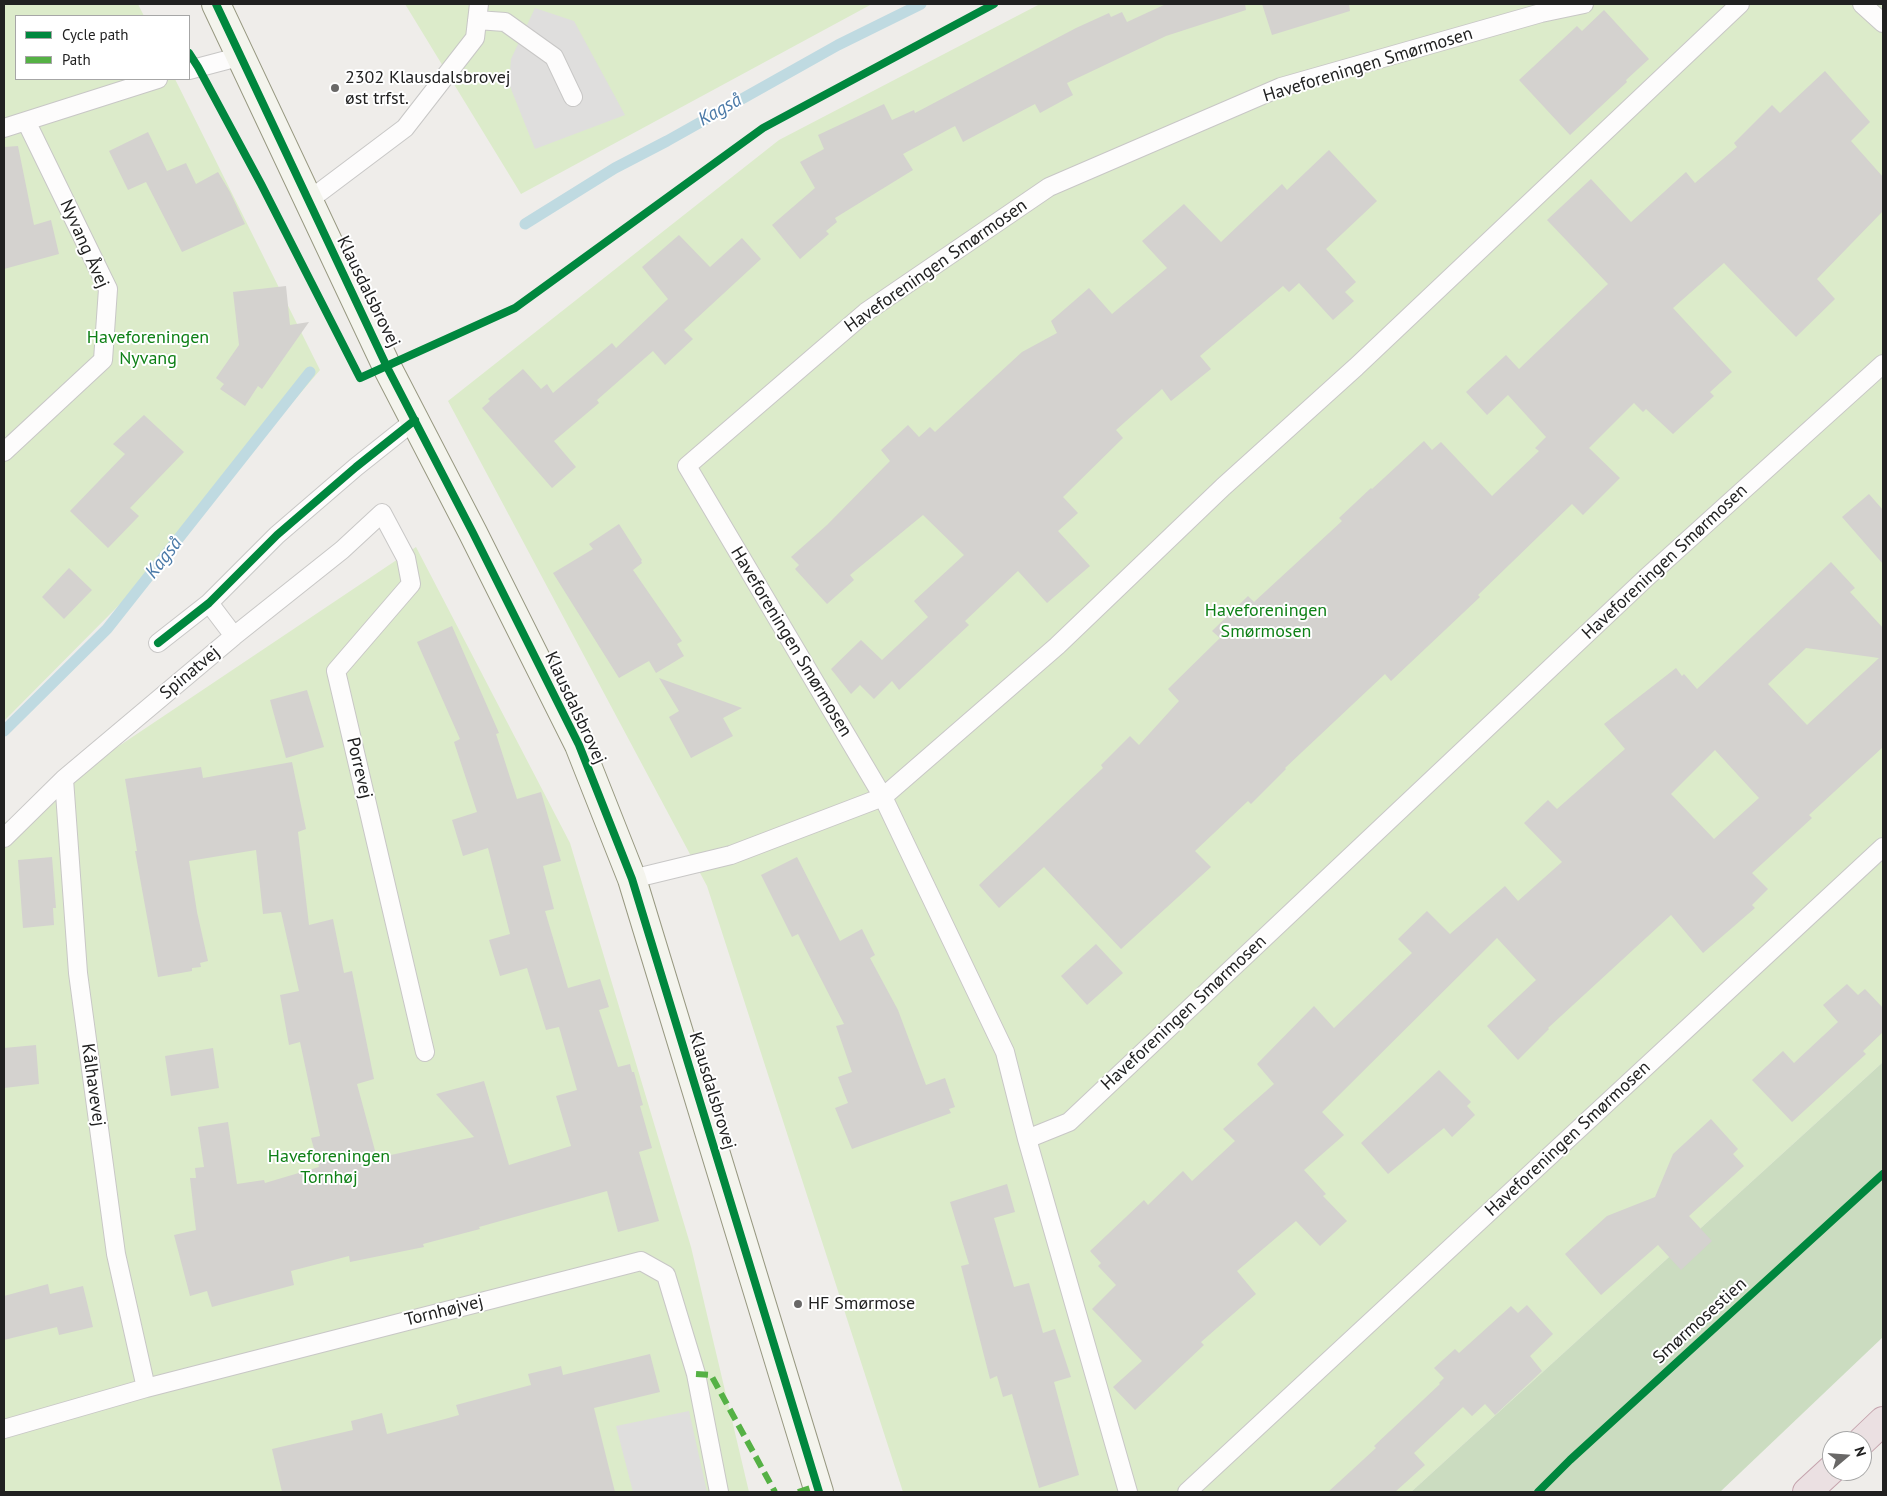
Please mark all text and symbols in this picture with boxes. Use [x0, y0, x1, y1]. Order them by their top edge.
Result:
legend [15, 15, 190, 80]
street label: Haveforeningen Smørmosen [1261, 23, 1475, 107]
text: Cycle path [62, 25, 128, 44]
text: Path [62, 50, 91, 69]
place label: 2302 Klausdalsbrovej øst trfst. [345, 67, 511, 110]
marker: 2302 Klausdalsbrovej øst trfst. [329, 82, 341, 94]
water label: Kagså [694, 89, 746, 131]
street label: Haveforeningen Smørmosen [841, 195, 1031, 337]
street label: Nyvang Åvej [55, 196, 113, 292]
street label: Klausdalsbrovej [332, 233, 404, 351]
park label: Haveforeningen Nyvang [87, 327, 209, 369]
street label: Haveforeningen Smørmosen [1578, 480, 1752, 644]
water label: Kagså [141, 533, 187, 583]
street label: Haveforeningen Smørmosen [726, 543, 856, 741]
park label: Haveforeningen Smørmosen [1205, 600, 1327, 642]
street label: Spinatvej [156, 642, 224, 704]
street label: Klausdalsbrovej [540, 648, 610, 768]
street label: Porrevej [341, 735, 377, 801]
street label: Haveforeningen Smørmosen [1097, 931, 1271, 1095]
street label: Klausdalsbrovej [684, 1030, 740, 1152]
street label: Kålhavevej [76, 1042, 110, 1128]
street label: Haveforeningen Smørmosen [1481, 1057, 1655, 1221]
park label: Haveforeningen Tornhøj [268, 1146, 390, 1188]
street label: Smørmosestien [1649, 1273, 1751, 1369]
street label: Tornhøjvej [403, 1291, 485, 1331]
place label: HF Smørmose [808, 1293, 915, 1315]
marker: HF Smørmose [792, 1298, 804, 1310]
north arrow [1822, 1431, 1872, 1481]
text: N [1850, 1445, 1870, 1459]

